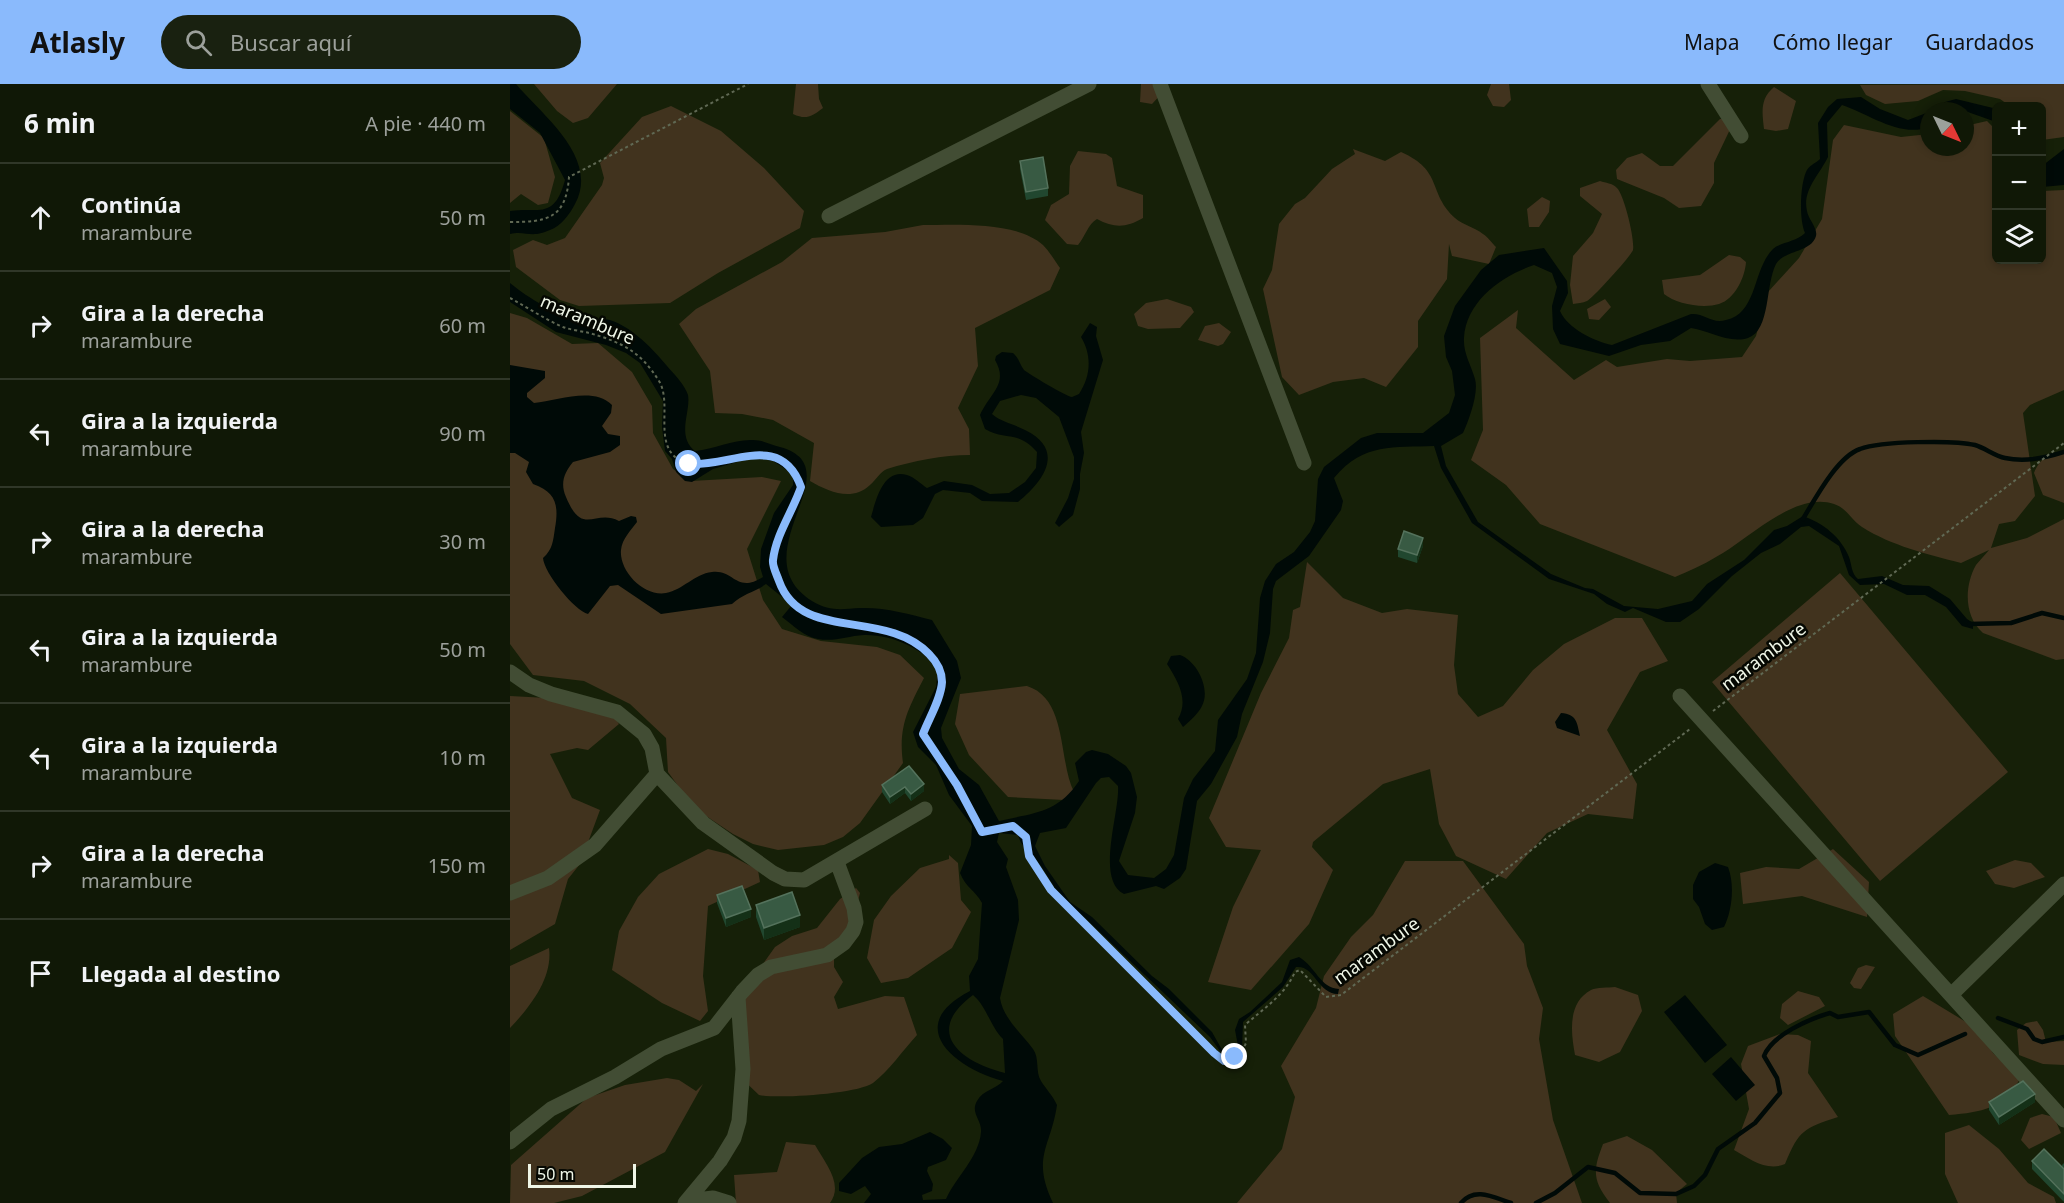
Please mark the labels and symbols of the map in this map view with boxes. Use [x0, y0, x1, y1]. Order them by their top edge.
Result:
north arrow [1920, 102, 1974, 156]
street label: marambure [537, 288, 639, 350]
route start [675, 450, 701, 476]
street label: marambure [1716, 616, 1810, 696]
street label: marambure [1328, 911, 1424, 989]
route end [1221, 1043, 1247, 1069]
scale bar [528, 1161, 636, 1188]

